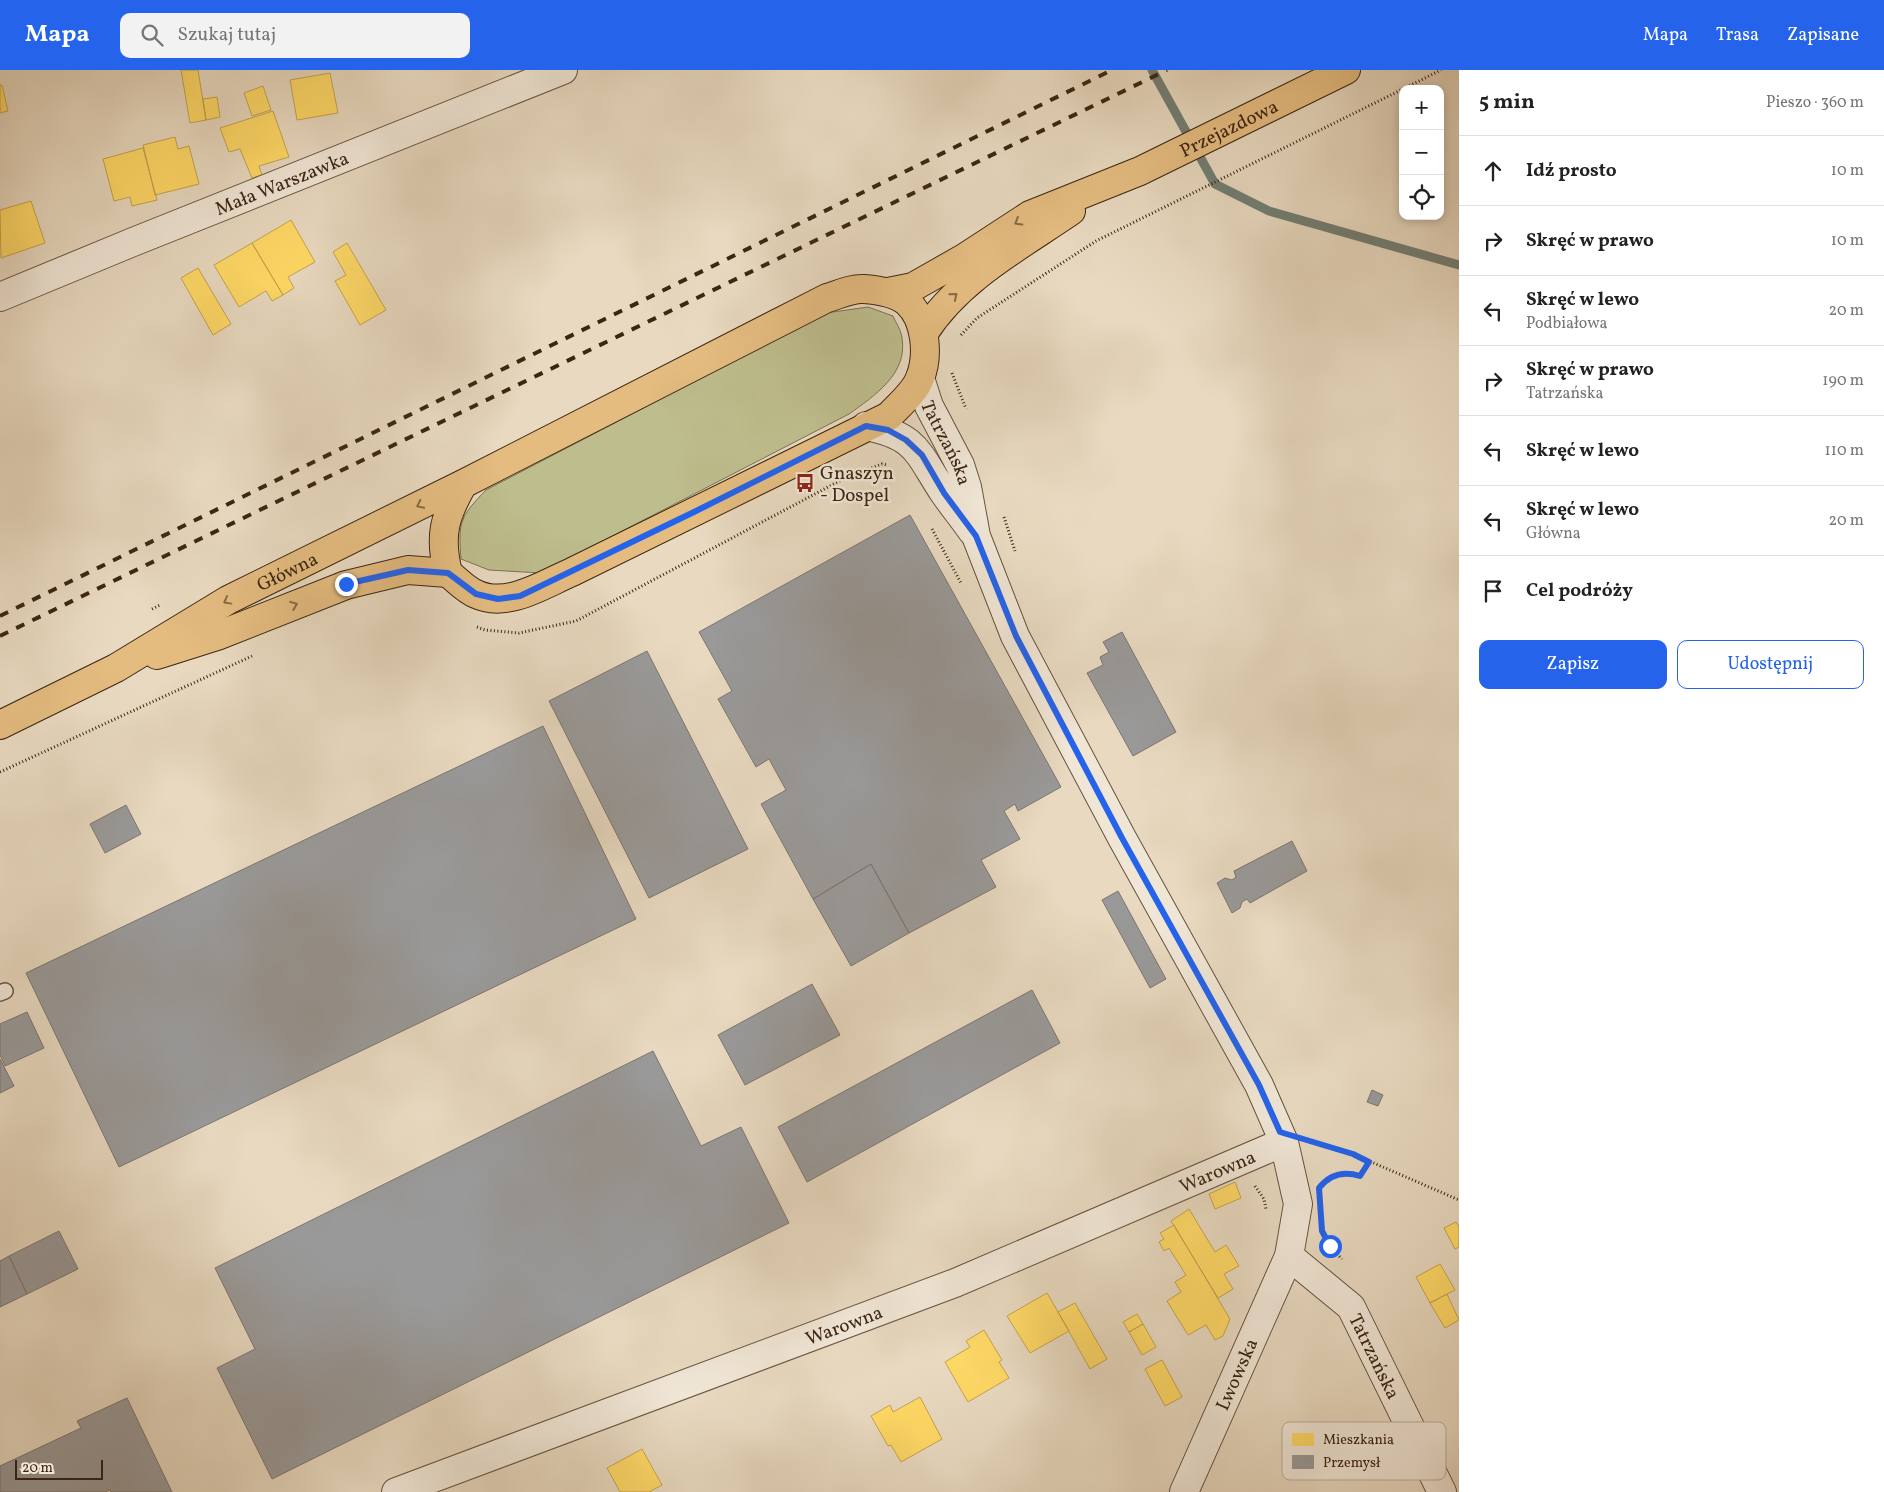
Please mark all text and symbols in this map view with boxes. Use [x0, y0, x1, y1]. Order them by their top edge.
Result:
search box [120, 13, 470, 58]
text: Mapa [25, 18, 90, 52]
icon: search [138, 21, 166, 49]
text: Szukaj tutaj [178, 22, 276, 48]
text: Mapa [1643, 23, 1688, 48]
text: Trasa [1716, 23, 1759, 48]
text: Zapisane [1787, 23, 1859, 48]
map controls [1399, 85, 1444, 220]
button: + [1399, 85, 1444, 130]
text: 5 min [1479, 88, 1535, 117]
text: Pieszo · 360 m [1766, 92, 1864, 114]
street label: Przejazdowa [1176, 94, 1283, 165]
button: − [1399, 130, 1444, 175]
street label: Mała Warszawka [212, 146, 353, 223]
icon: ahead [1479, 157, 1507, 185]
text: Idź prosto [1526, 158, 1617, 184]
text: 10 m [1831, 160, 1864, 182]
button: locate [1399, 175, 1444, 220]
one-way arrow [1014, 216, 1023, 226]
icon: right [1479, 227, 1507, 255]
text: Skręć w prawo [1526, 228, 1654, 254]
text: 10 m [1831, 230, 1864, 252]
text: Skręć w lewo [1526, 287, 1639, 313]
one-way arrow [949, 292, 958, 301]
icon: left [1479, 297, 1507, 325]
text: 20 m [1829, 300, 1864, 322]
text: Podbiałowa [1526, 313, 1608, 335]
text: Skręć w prawo [1526, 357, 1654, 383]
icon: right [1479, 367, 1507, 395]
text: 190 m [1822, 370, 1864, 392]
text: Tatrzańska [1526, 383, 1604, 405]
street label: Tatrzańska [913, 397, 977, 489]
icon: left [1479, 437, 1507, 465]
text: Skręć w lewo [1526, 438, 1639, 464]
text: 110 m [1825, 440, 1864, 462]
place label: Gnaszyn - Dospel [820, 461, 894, 509]
bus stop icon: Gnaszyn - Dospel [794, 472, 816, 494]
text: Skręć w lewo [1526, 497, 1639, 523]
one-way arrow [416, 499, 425, 509]
icon: left [1479, 507, 1507, 535]
text: 20 m [1829, 510, 1864, 532]
text: Główna [1526, 523, 1581, 545]
street label: Główna [253, 547, 323, 599]
route end [335, 573, 358, 596]
icon: arrive [1479, 577, 1507, 605]
text: Cel podróży [1526, 578, 1633, 604]
one-way arrow [223, 595, 232, 605]
one-way arrow [289, 601, 298, 611]
button: Zapisz [1479, 640, 1667, 689]
button: Udostępnij [1677, 640, 1864, 689]
street label: Warowna [1176, 1145, 1260, 1200]
route start [1319, 1235, 1342, 1258]
street label: Warowna [802, 1300, 887, 1353]
street label: Tatrzańska [1341, 1310, 1405, 1404]
street label: Lwowska [1210, 1335, 1265, 1415]
legend [1282, 1422, 1446, 1480]
text: Mieszkania [1323, 1431, 1394, 1450]
text: Przemysł [1323, 1454, 1381, 1473]
scale bar [15, 1457, 102, 1480]
text: 20 m [22, 1459, 53, 1478]

